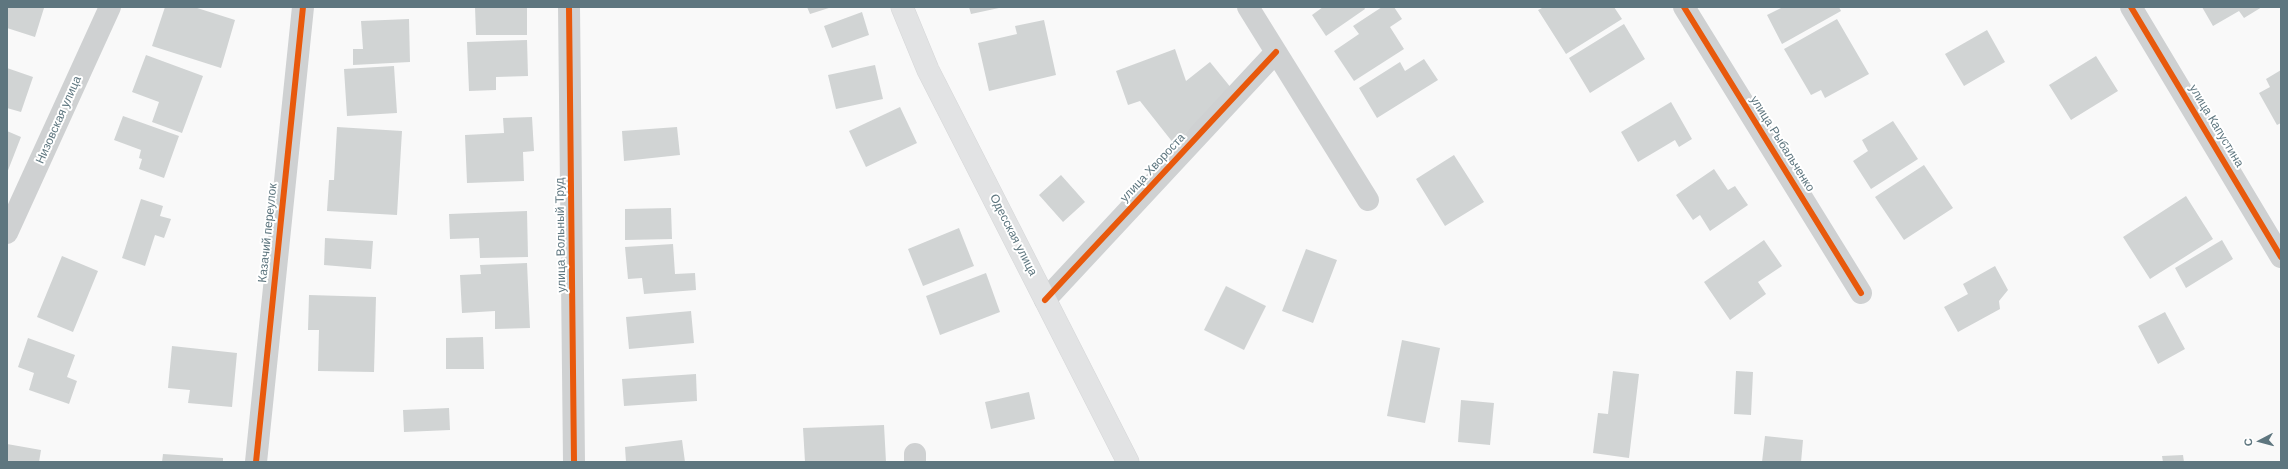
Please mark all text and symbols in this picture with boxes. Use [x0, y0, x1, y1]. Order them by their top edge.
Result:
street label: Низовская улица [33, 74, 85, 166]
street label: улица Капустина [2186, 82, 2246, 170]
street label: улица Рыбальченко [1747, 93, 1817, 195]
street label: улица Хвороста [1118, 131, 1188, 205]
street label: улица Вольный Труд [553, 177, 569, 293]
street label: Казачий переулок [256, 183, 280, 283]
street label: Одесская улица [986, 192, 1040, 278]
north arrow [2240, 421, 2280, 461]
text: С [2242, 438, 2254, 447]

